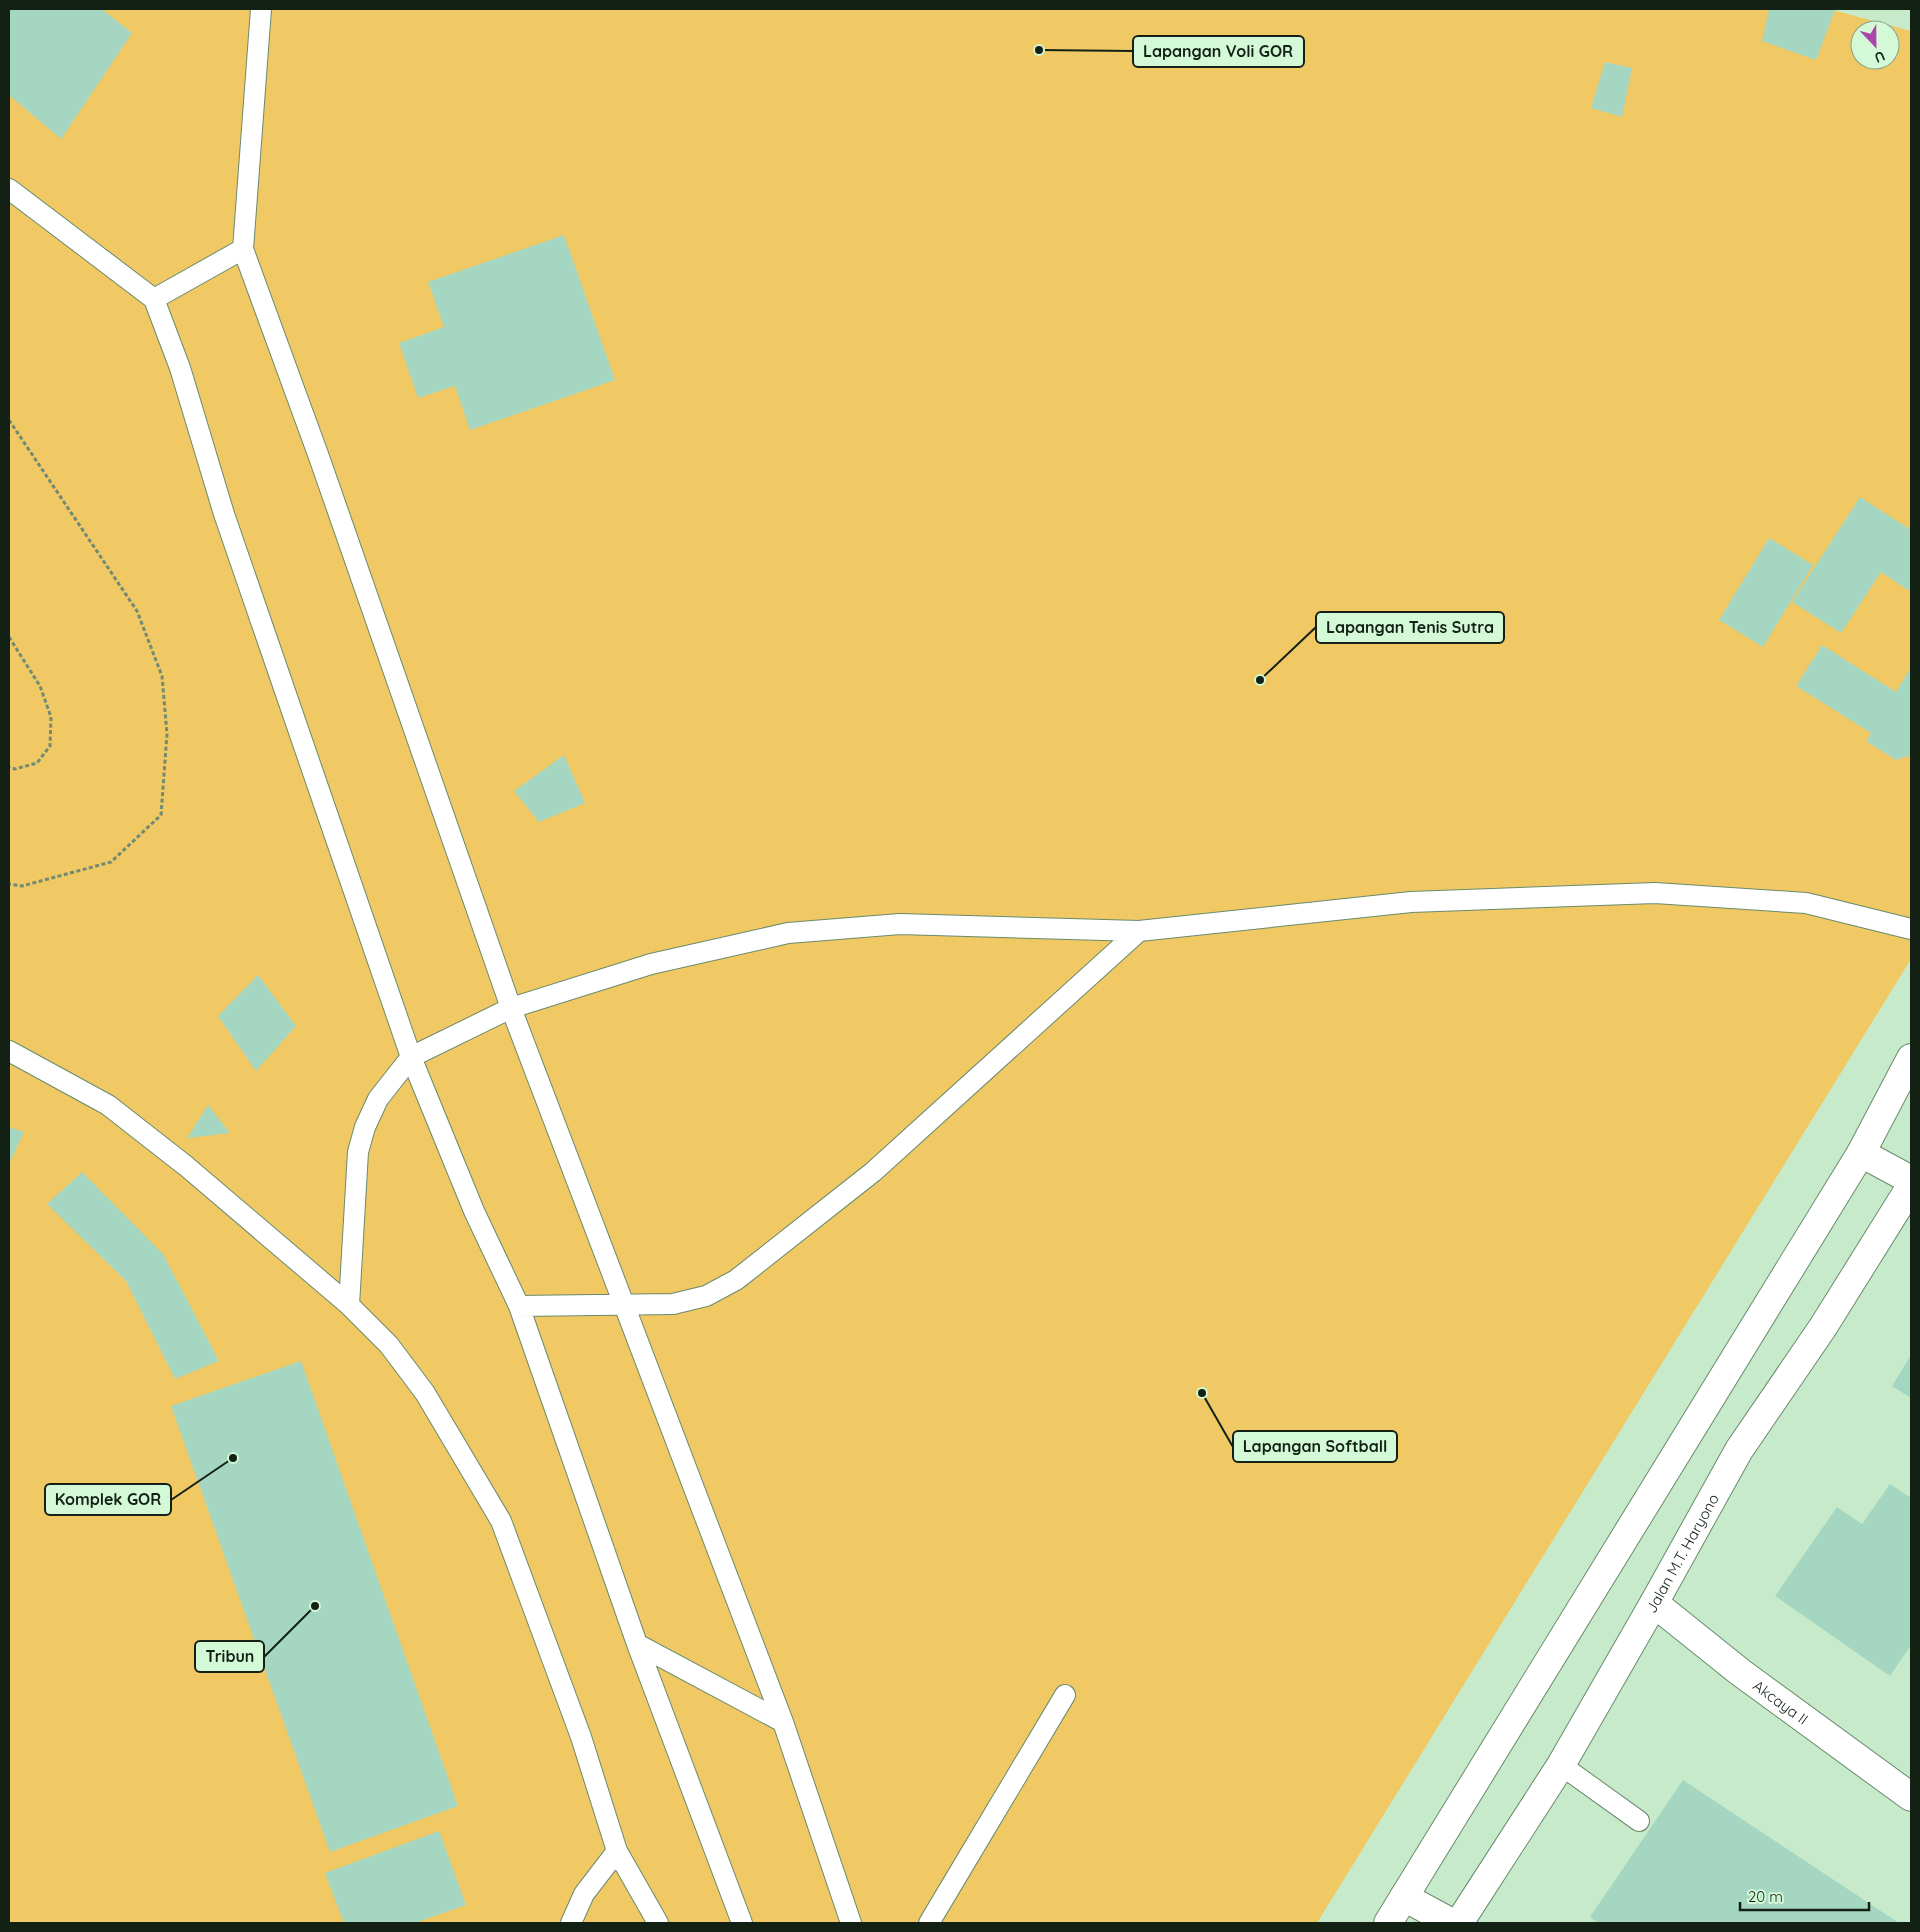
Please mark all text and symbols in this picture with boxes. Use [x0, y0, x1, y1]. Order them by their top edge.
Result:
north arrow [1850, 20, 1900, 70]
callout: Lapangan Voli GOR [1133, 36, 1304, 67]
text: Lapangan Voli GOR [1143, 41, 1293, 61]
text: U [1872, 47, 1888, 67]
callout: Lapangan Tenis Sutra [1316, 612, 1504, 643]
text: Lapangan Tenis Sutra [1326, 617, 1494, 637]
callout: Lapangan Softball [1233, 1431, 1397, 1462]
text: Lapangan Softball [1243, 1436, 1387, 1456]
callout: Komplek GOR [45, 1484, 171, 1515]
text: Komplek GOR [55, 1489, 161, 1509]
street label: Jalan M.T. Haryono [1641, 1490, 1722, 1616]
callout: Tribun [195, 1641, 264, 1672]
text: Tribun [206, 1646, 254, 1666]
street label: Akcaya II [1750, 1676, 1812, 1728]
scale bar [1740, 1880, 1869, 1912]
text: 20 m [1748, 1887, 1783, 1906]

